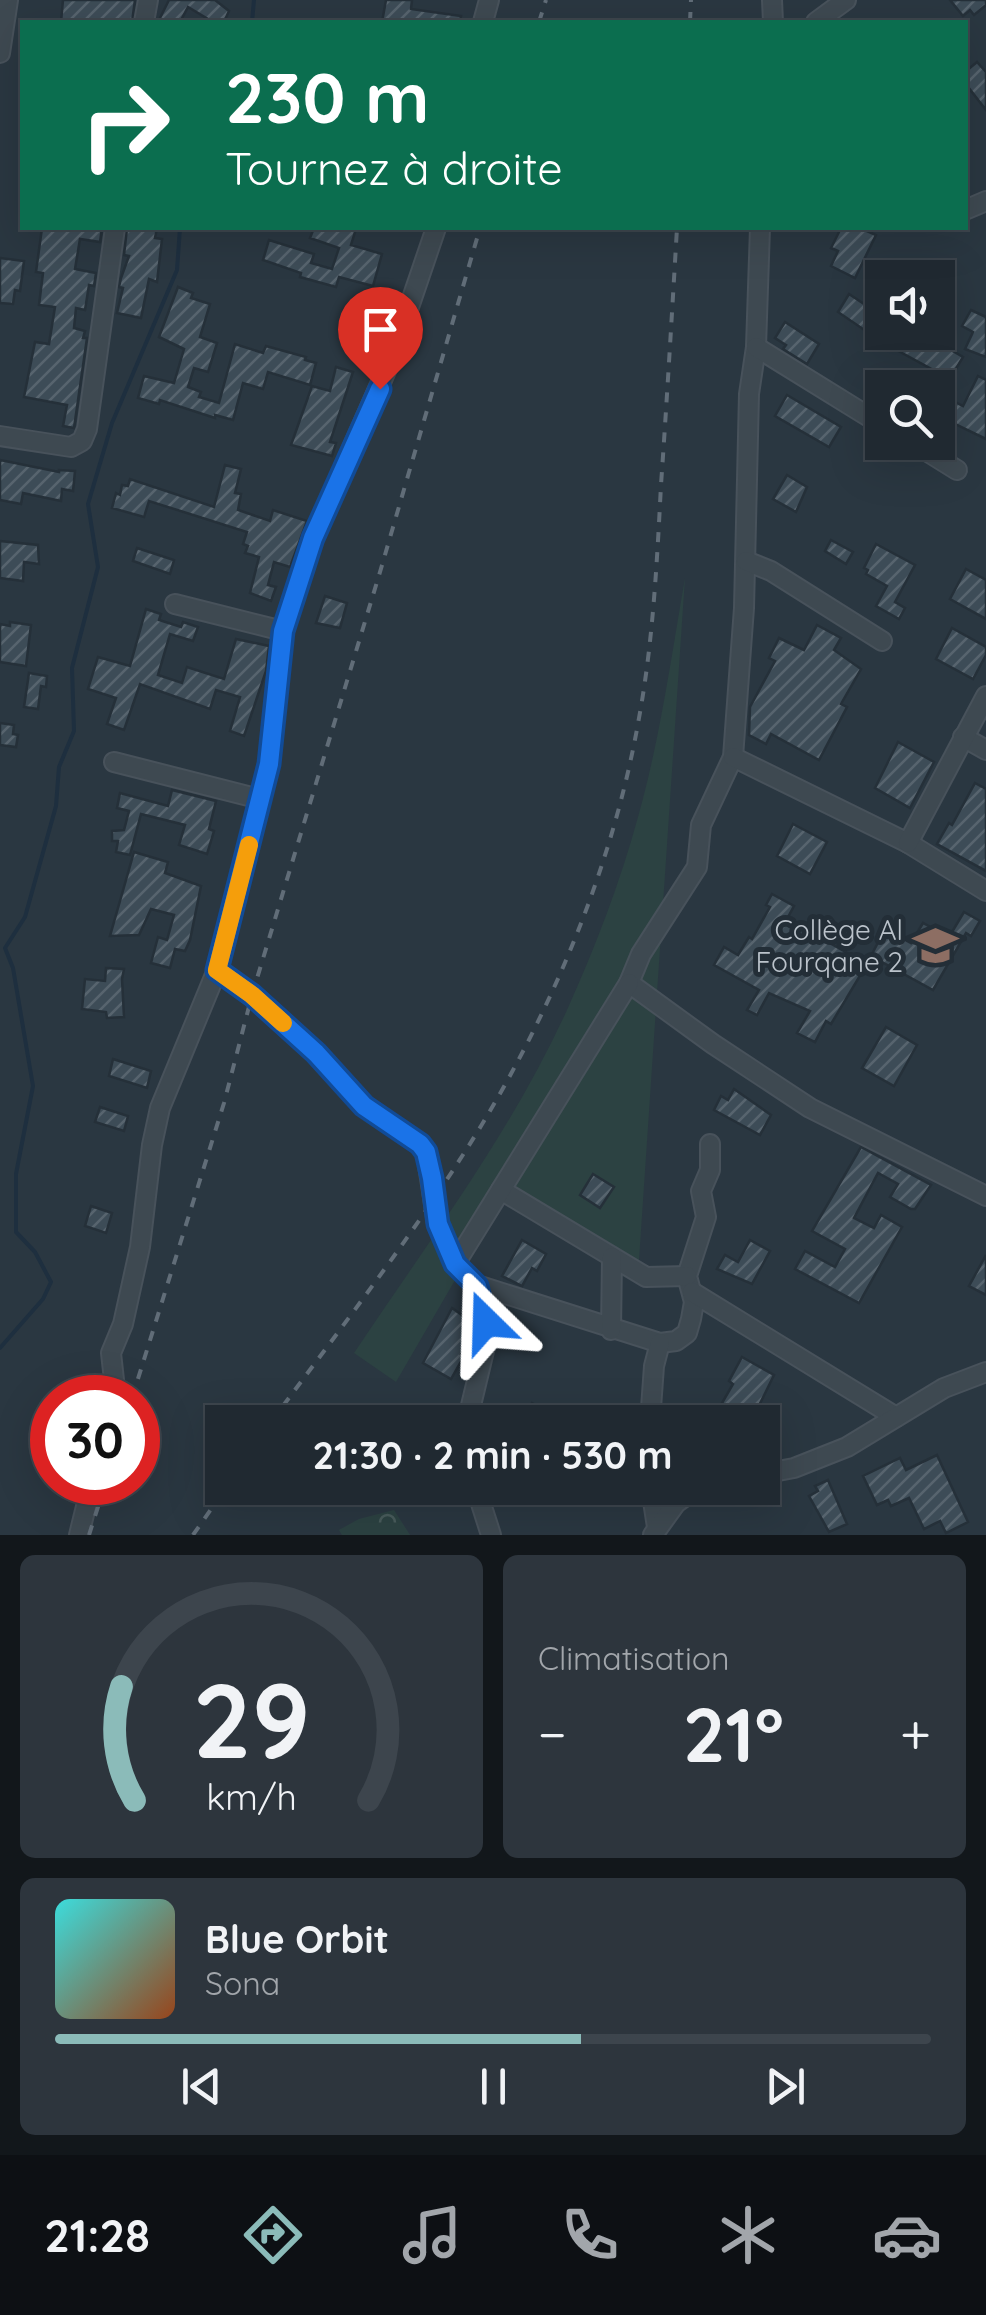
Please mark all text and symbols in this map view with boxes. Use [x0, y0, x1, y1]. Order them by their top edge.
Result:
text: 230 m [225, 53, 430, 141]
icon: right [60, 60, 190, 190]
text: Tournez à droite [225, 140, 563, 196]
map controls [865, 260, 955, 460]
button: sound [865, 260, 955, 350]
pin [338, 287, 423, 390]
icon: arrive [353, 302, 408, 357]
button: search [865, 370, 955, 460]
place label: Collège Al Fourqane 2 [755, 912, 903, 979]
school or university icon: Collège Al Fourqane 2 [912, 922, 960, 970]
position arrow [434, 1270, 538, 1374]
speed limit sign: 30 [30, 1375, 160, 1505]
text: 21:30 · 2 min · 530 m [312, 1431, 673, 1479]
text: Climatisation [538, 1638, 730, 1678]
text: 29 [192, 1654, 311, 1784]
text: 21° [683, 1687, 784, 1781]
text: − [538, 1699, 567, 1768]
text: + [900, 1699, 931, 1768]
text: km/h [206, 1774, 297, 1819]
text: Blue Orbit [205, 1915, 389, 1963]
text: Sona [205, 1963, 280, 2003]
icon: previous [174, 2059, 229, 2114]
icon: pause [466, 2059, 521, 2114]
icon: next [758, 2059, 813, 2114]
icon: directions [238, 2200, 308, 2270]
icon: music [397, 2200, 467, 2270]
icon: phone [555, 2200, 625, 2270]
icon: climate [713, 2200, 783, 2270]
icon: car [872, 2200, 942, 2270]
text: 21:28 [44, 2207, 150, 2263]

